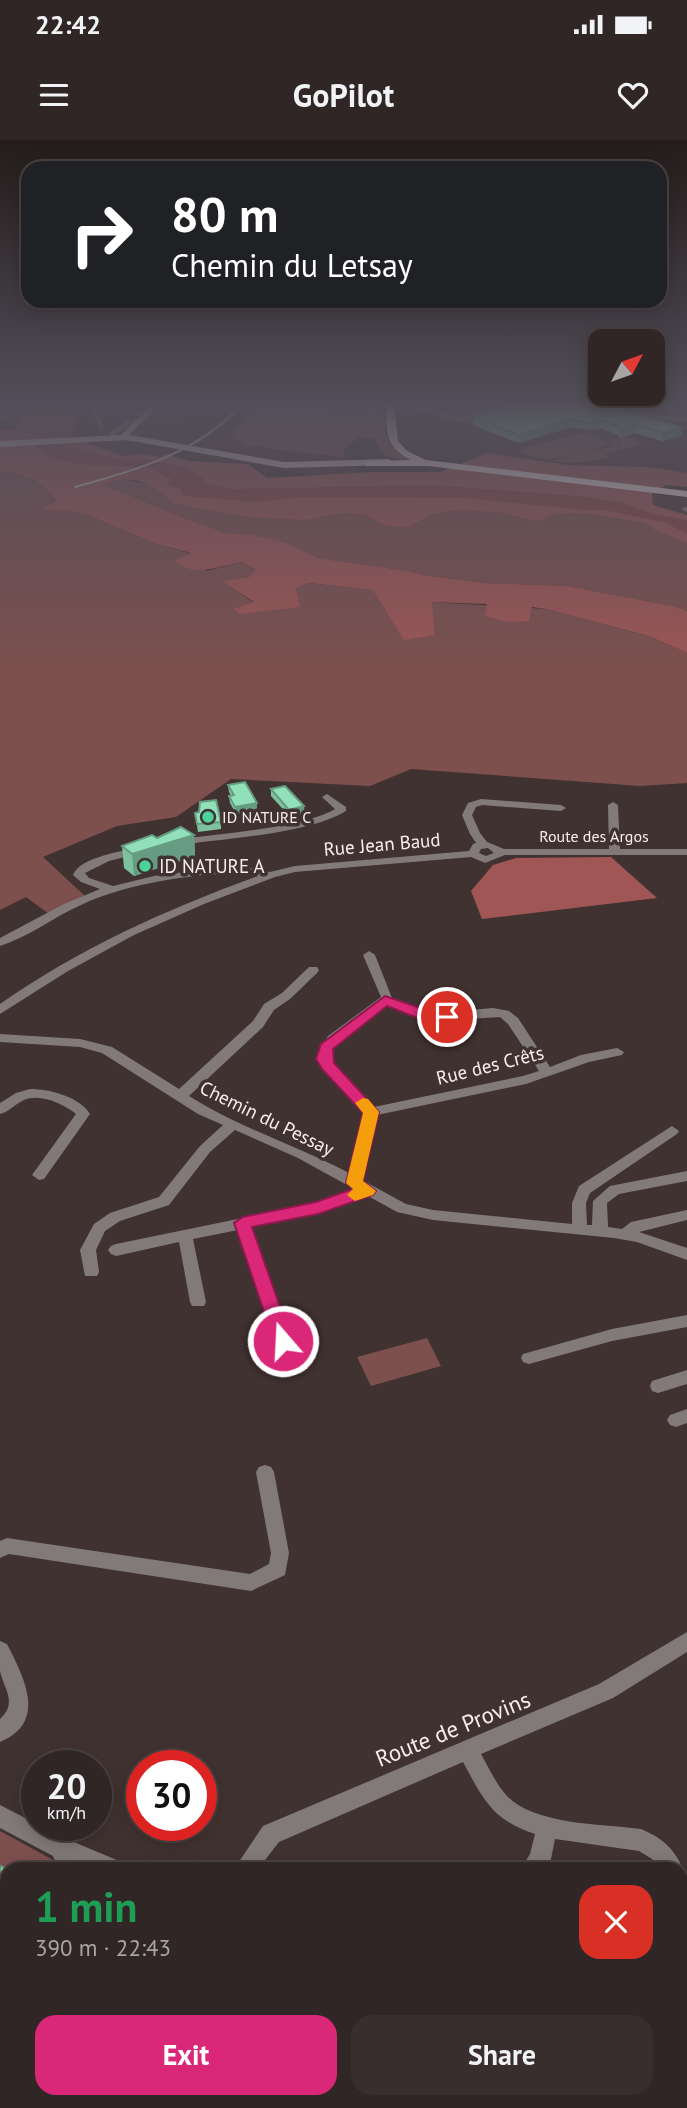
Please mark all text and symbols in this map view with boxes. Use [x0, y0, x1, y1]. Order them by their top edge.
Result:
text: 22:42 [35, 8, 101, 41]
text: GoPilot [293, 74, 394, 116]
icon: menu [35, 76, 73, 114]
icon: heart [614, 76, 652, 114]
text: 80 m [171, 182, 278, 246]
icon: right [56, 189, 147, 280]
text: Chemin du Letsay [171, 244, 413, 286]
north arrow [588, 329, 665, 406]
map controls [588, 329, 665, 406]
place label: ID NATURE C [222, 807, 311, 827]
marker: ID NATURE C [200, 809, 216, 825]
street label: Route des Argos [539, 826, 649, 846]
street label: Rue Jean Baud [323, 827, 441, 861]
place label: ID NATURE A [159, 854, 265, 878]
marker: ID NATURE A [137, 858, 153, 874]
pin [417, 987, 477, 1047]
icon: arrive [428, 998, 466, 1036]
street label: Rue des Crêts [434, 1040, 546, 1090]
street label: Chemin du Pessay [196, 1075, 338, 1161]
position arrow [246, 1304, 320, 1378]
street label: Route de Provins [371, 1684, 534, 1773]
speed limit sign: 30 [126, 1750, 217, 1841]
text: 20 [47, 1763, 86, 1809]
text: km/h [47, 1801, 86, 1824]
text: 1 min [35, 1879, 137, 1934]
button: close [579, 1885, 653, 1959]
text: 390 m · 22:43 [35, 1933, 171, 1962]
button: Exit [35, 2015, 337, 2095]
button: Share [351, 2015, 653, 2095]

